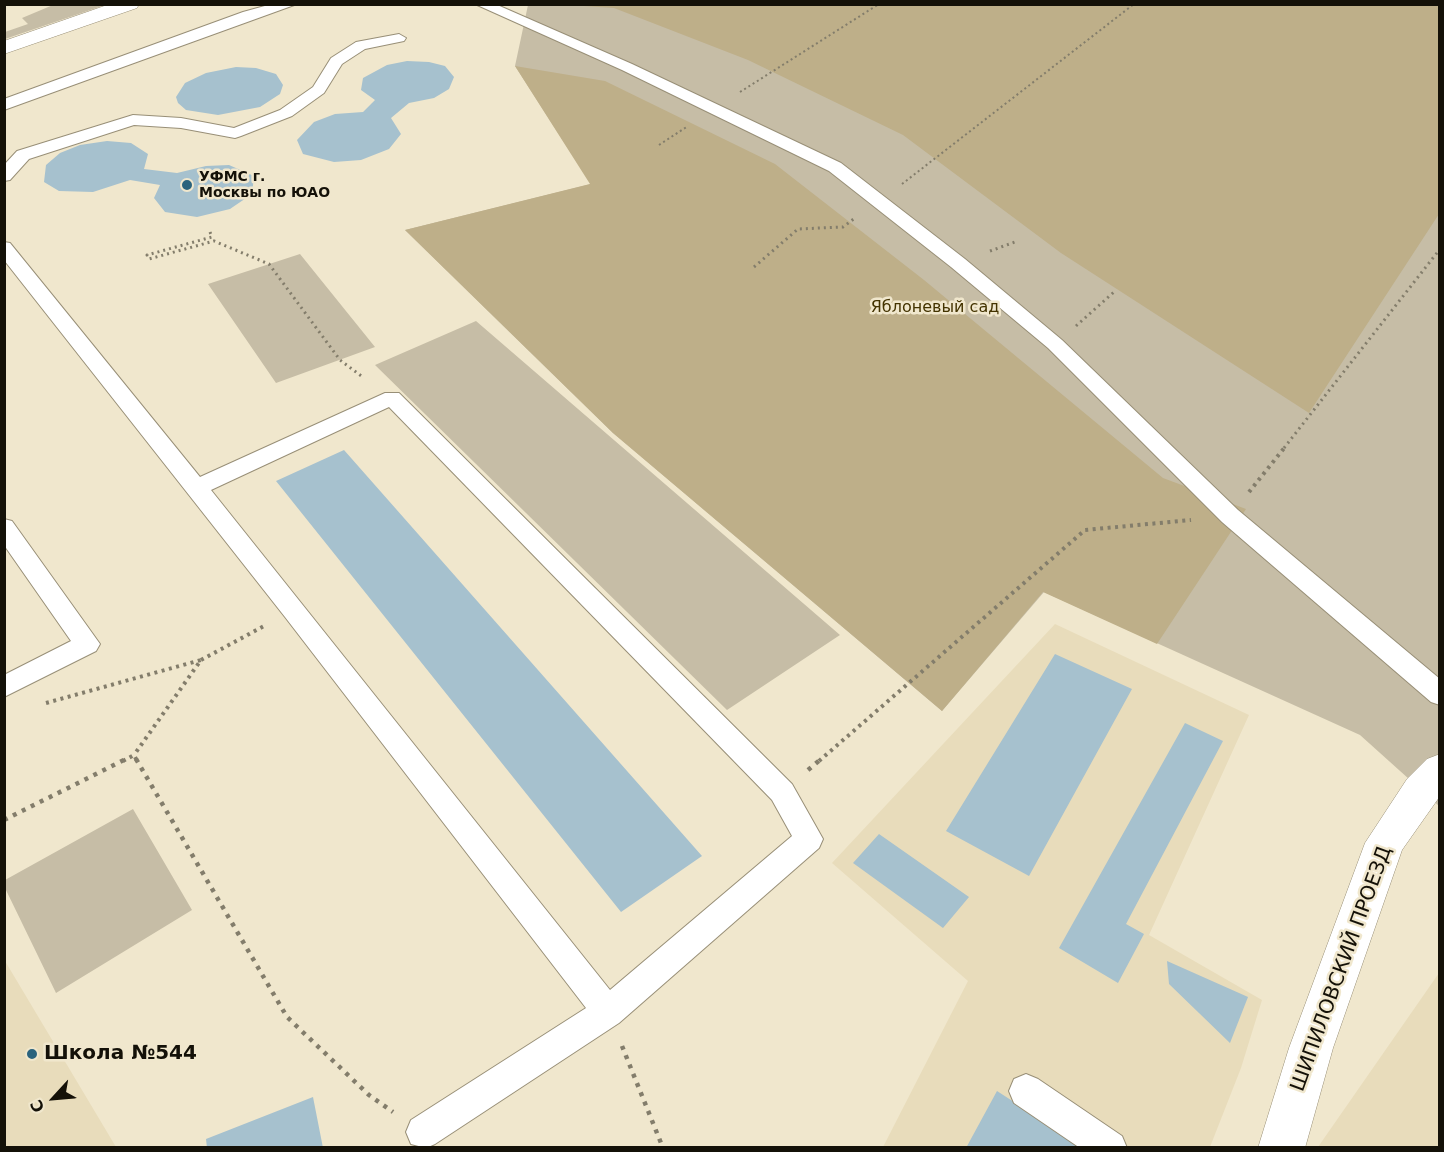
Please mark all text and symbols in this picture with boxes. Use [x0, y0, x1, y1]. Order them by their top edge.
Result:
place label: УФМС г. Москвы по ЮАО [199, 169, 330, 202]
marker: УФМС г. Москвы по ЮАО [180, 178, 194, 192]
park label: Яблоневый сад [871, 298, 999, 318]
street label: ШИПИЛОВСКИЙ ПРОЕЗД [1286, 843, 1398, 1095]
place label: Школа №544 [44, 1042, 197, 1066]
marker: Школа №544 [25, 1047, 39, 1061]
north arrow [24, 1068, 84, 1128]
text: С [26, 1097, 48, 1116]

